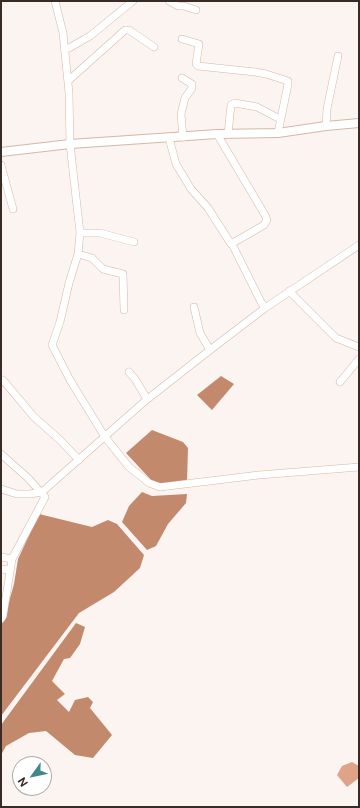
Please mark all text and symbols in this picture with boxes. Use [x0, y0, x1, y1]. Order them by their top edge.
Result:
north arrow [12, 756, 52, 796]
text: N [15, 775, 30, 789]

